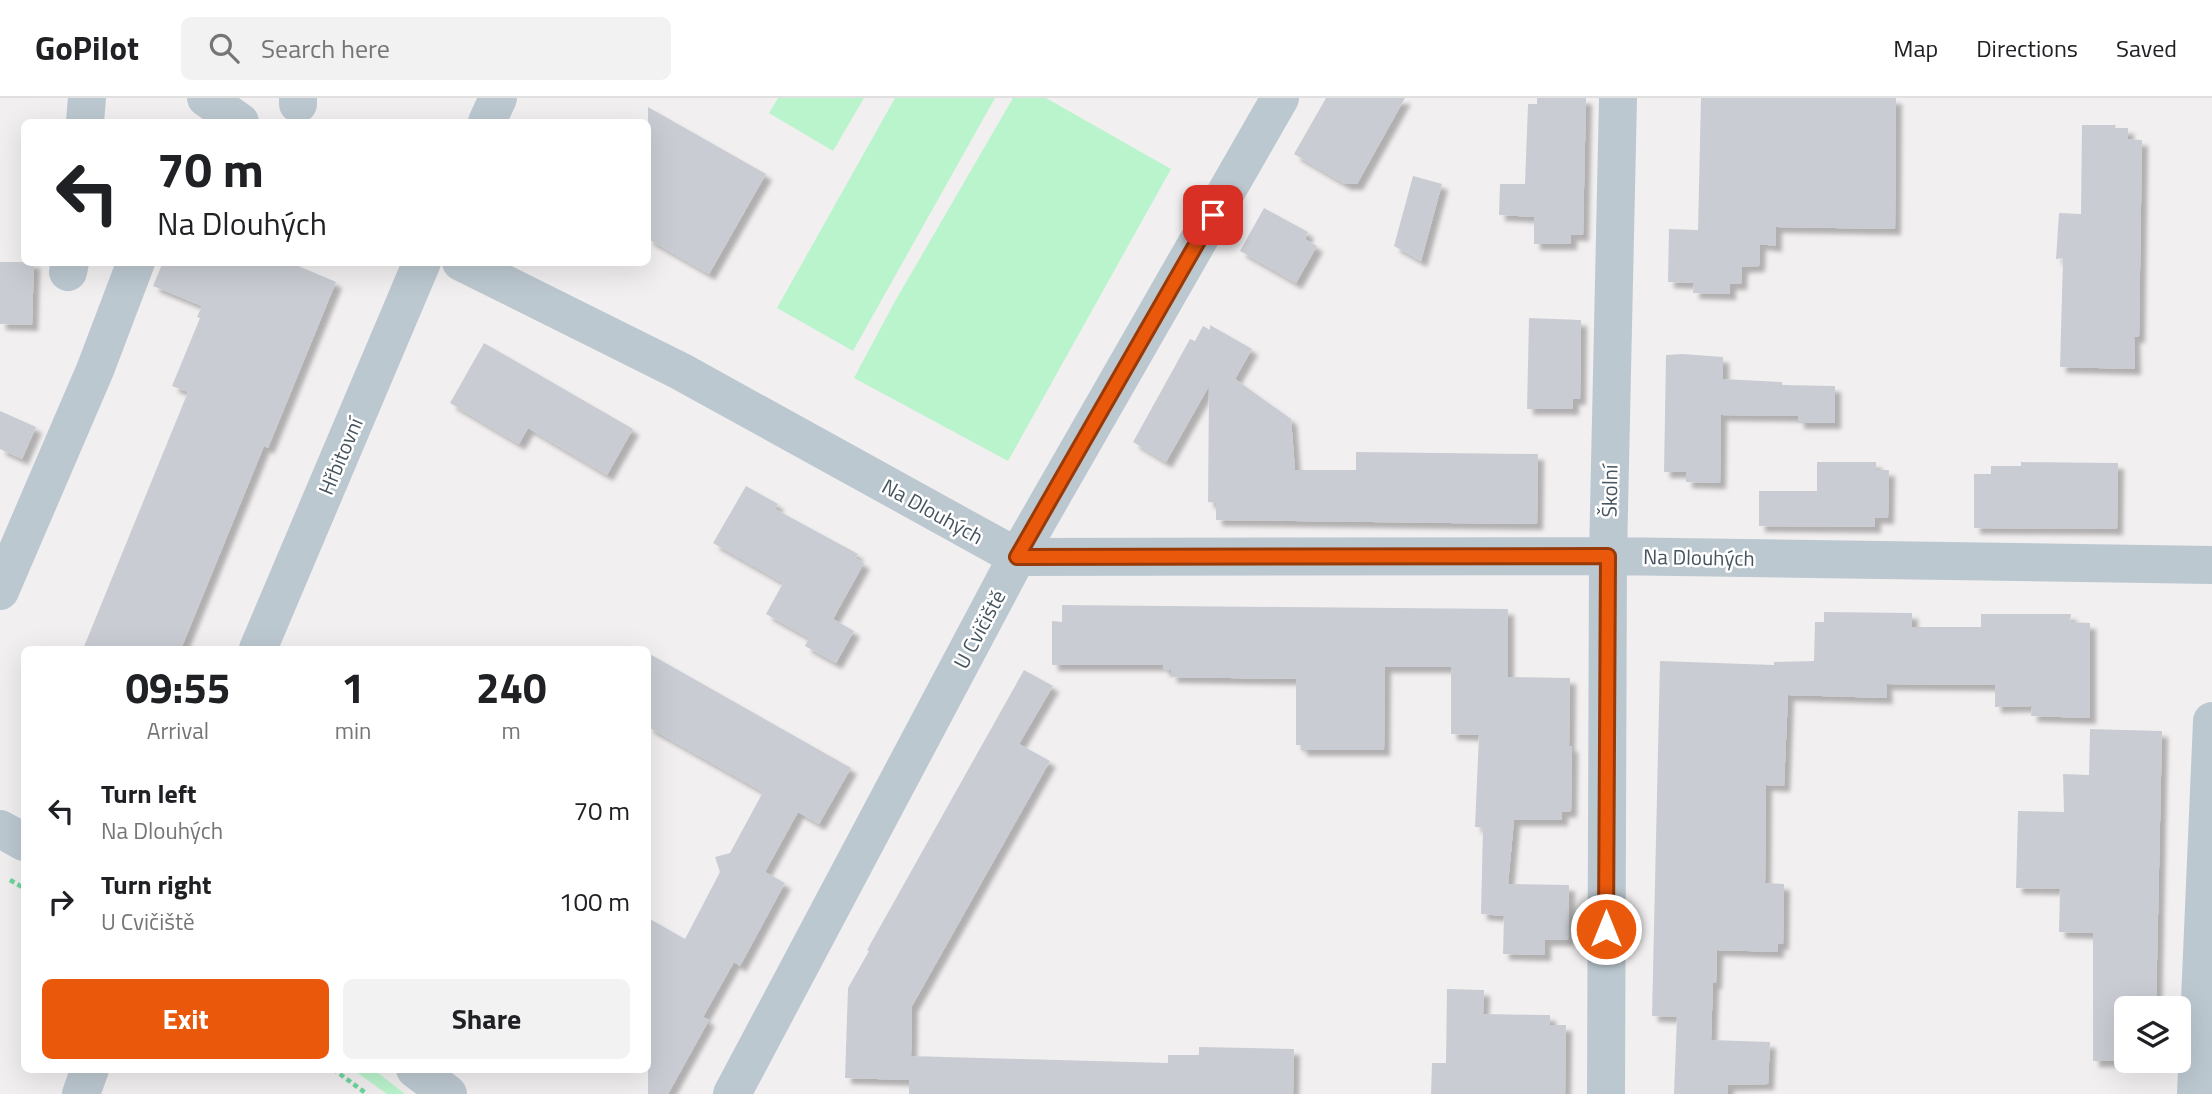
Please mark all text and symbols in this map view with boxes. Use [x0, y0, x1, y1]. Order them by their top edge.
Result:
search box [181, 17, 671, 80]
text: GoPilot [35, 23, 139, 73]
icon: search [205, 29, 243, 67]
text: Search here [261, 29, 390, 68]
text: Map [1893, 30, 1938, 66]
text: Directions [1976, 30, 2078, 66]
text: Saved [2116, 30, 2177, 66]
text: 70 m [157, 131, 264, 206]
icon: left [42, 147, 133, 238]
pin [1183, 185, 1243, 245]
icon: arrive [1194, 196, 1232, 234]
text: Na Dlouhých [157, 199, 327, 247]
street label: Hřbitovní [309, 411, 371, 500]
street label: Školní [1593, 463, 1625, 518]
street label: Na Dlouhých [876, 470, 990, 552]
street label: Na Dlouhých [1643, 540, 1755, 574]
street label: U Cvičiště [945, 584, 1013, 674]
text: 09:55 [125, 655, 230, 719]
text: 1 [341, 655, 365, 719]
text: 240 [476, 655, 546, 719]
text: Arrival [147, 713, 209, 748]
text: min [335, 713, 371, 748]
text: m [502, 713, 521, 748]
text: Turn left [101, 774, 196, 813]
text: 70 m [573, 791, 630, 830]
icon: left [42, 792, 80, 830]
text: Na Dlouhých [101, 813, 223, 848]
text: Turn right [101, 865, 212, 904]
text: 100 m [559, 882, 630, 921]
icon: right [42, 883, 80, 921]
position arrow [1569, 892, 1643, 966]
text: U Cvičiště [101, 904, 195, 939]
button: Exit [42, 979, 329, 1059]
button: Share [343, 979, 630, 1059]
map controls [2114, 996, 2191, 1073]
button: layers [2114, 996, 2191, 1073]

